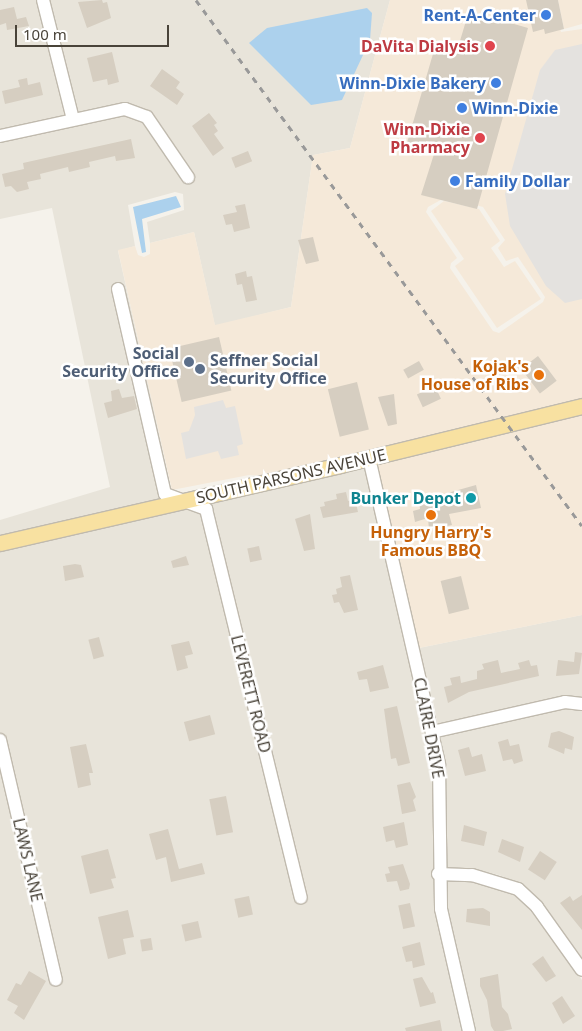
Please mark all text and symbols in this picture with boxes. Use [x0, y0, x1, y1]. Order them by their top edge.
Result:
place label: Rent-A-Center [423, 5, 536, 25]
marker: Rent-A-Center [540, 9, 552, 21]
scale bar [18, 15, 171, 47]
text: 100 m [23, 24, 67, 44]
place label: DaVita Dialysis [361, 36, 479, 56]
marker: DaVita Dialysis [483, 39, 497, 53]
place label: Winn-Dixie Bakery [340, 73, 486, 93]
marker: Winn-Dixie Bakery [490, 77, 502, 89]
place label: Winn-Dixie [472, 98, 558, 118]
marker: Winn-Dixie [456, 102, 468, 114]
place label: Winn-Dixie Pharmacy [384, 119, 470, 157]
marker: Winn-Dixie Pharmacy [474, 132, 486, 144]
place label: Family Dollar [465, 171, 570, 191]
marker: Family Dollar [449, 175, 461, 187]
place label: Social Security Office [62, 343, 179, 381]
place label: Seffner Social Security Office [210, 350, 327, 388]
marker: Social Security Office [183, 356, 195, 368]
place label: Kojak's House of Ribs [421, 356, 529, 394]
marker: Seffner Social Security Office [194, 363, 206, 375]
marker: Kojak's House of Ribs [533, 369, 545, 381]
street label: SOUTH PARSONS AVENUE [194, 445, 388, 507]
place label: Bunker Depot [350, 488, 461, 508]
marker: Bunker Depot [465, 492, 477, 504]
marker: Hungry Harry's Famous BBQ [425, 509, 437, 521]
place label: Hungry Harry's Famous BBQ [370, 522, 492, 560]
street label: LEVERETT ROAD [227, 633, 275, 755]
street label: CLAIRE DRIVE [410, 676, 448, 780]
street label: LAWS LANE [9, 816, 47, 904]

